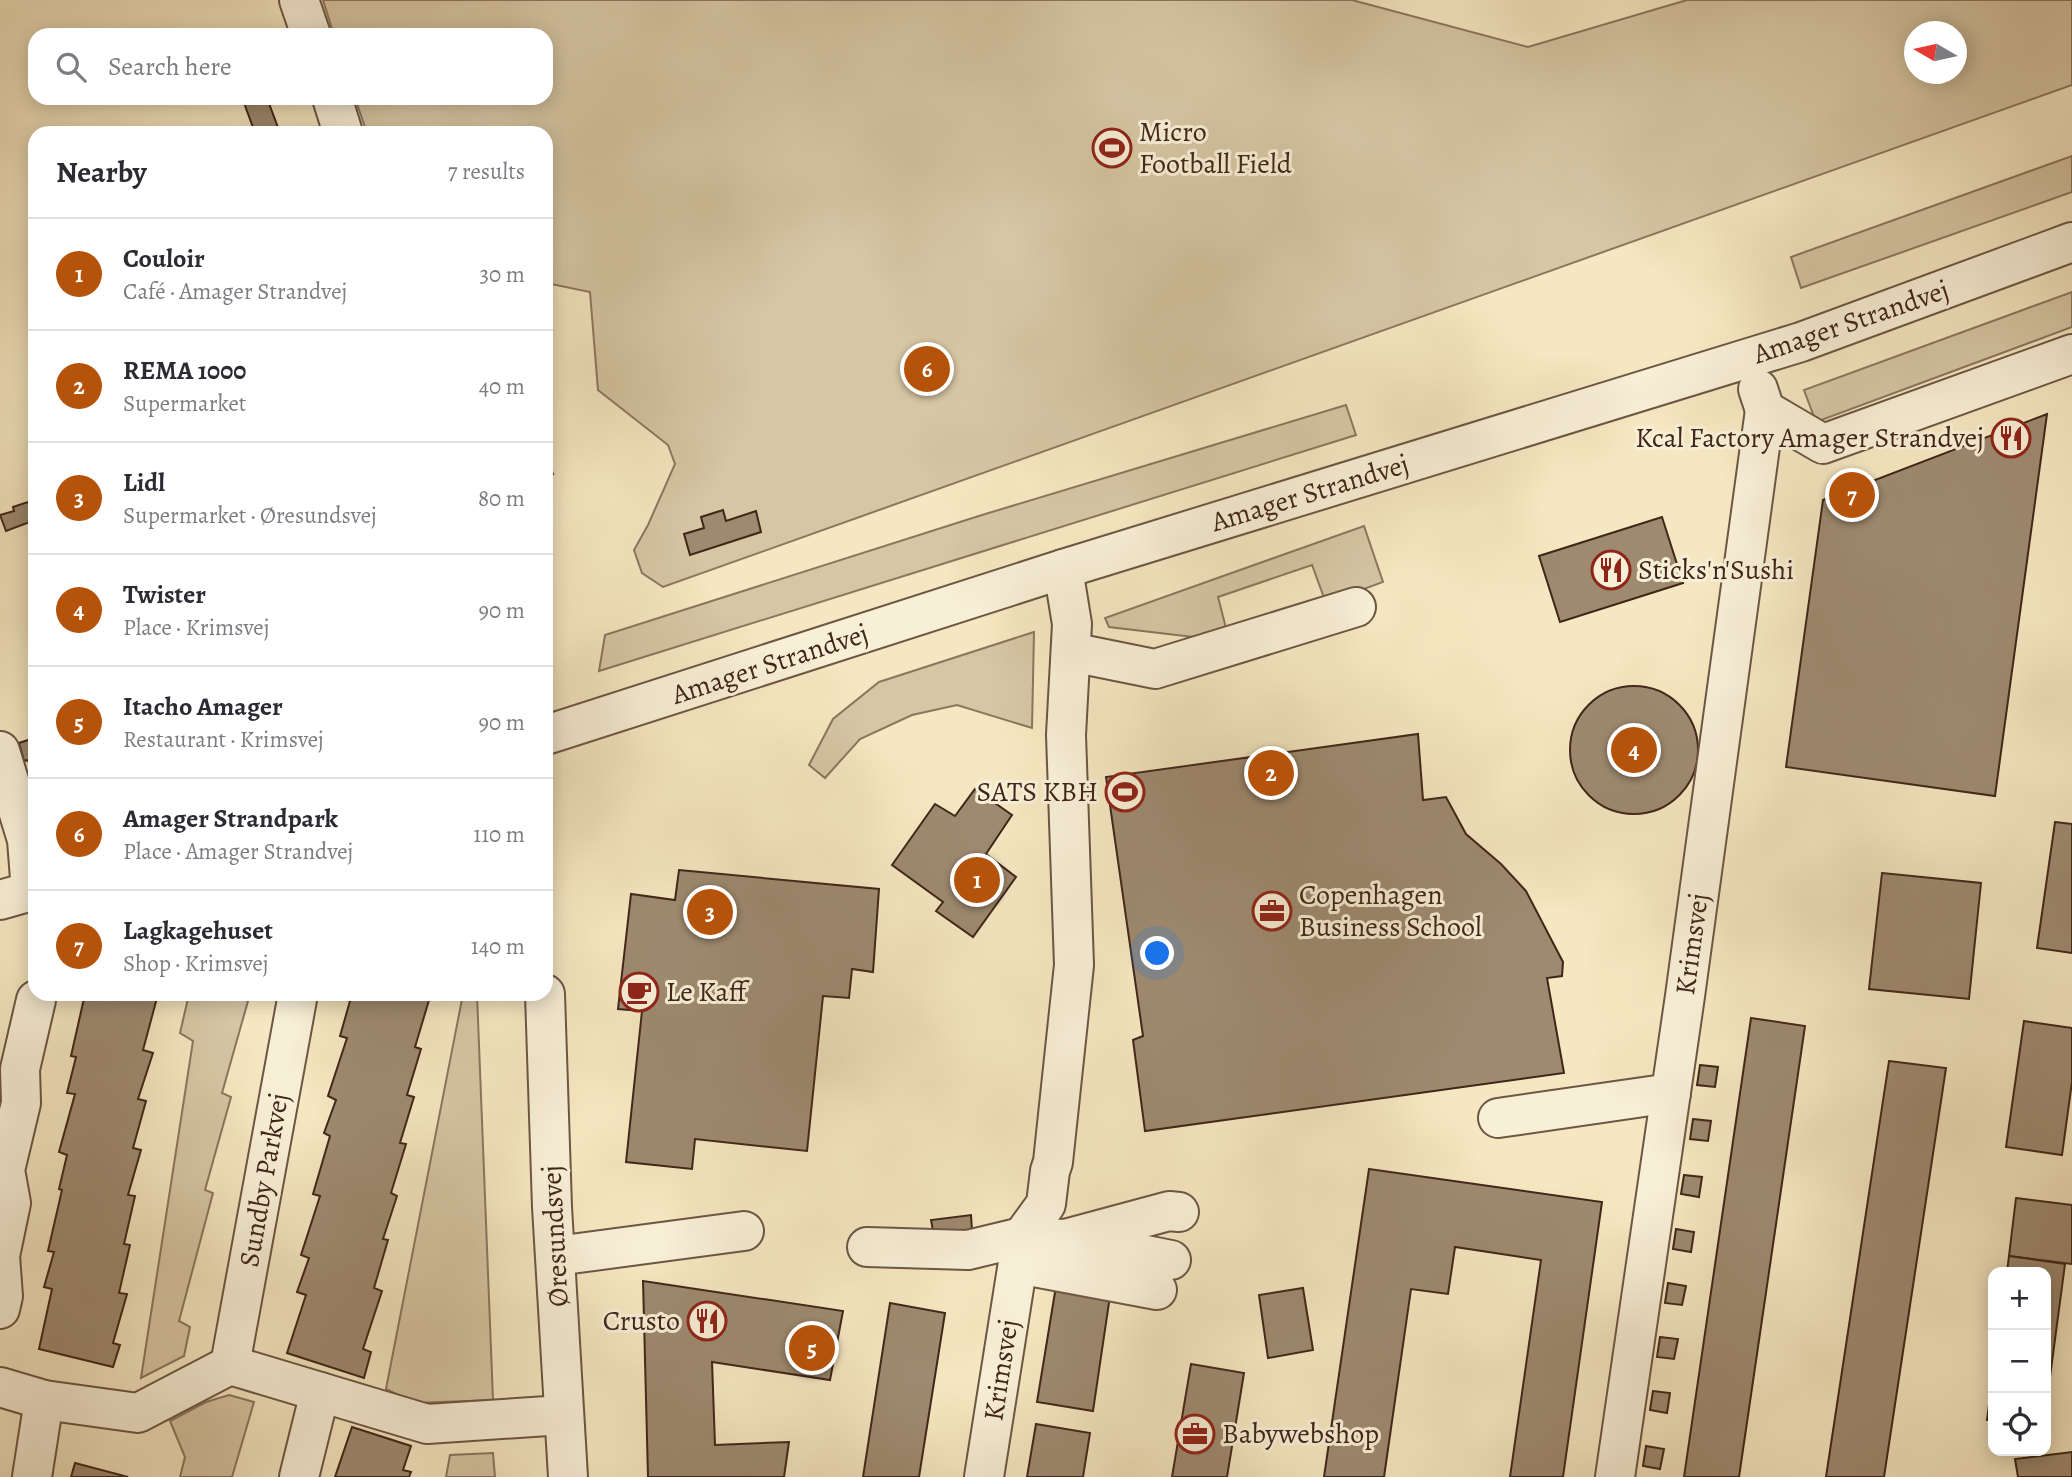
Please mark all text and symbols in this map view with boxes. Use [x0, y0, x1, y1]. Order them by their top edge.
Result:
north arrow [1904, 21, 1967, 84]
search box [28, 28, 553, 105]
icon: search [52, 48, 90, 86]
text: Search here [108, 49, 232, 84]
place label: Micro Football Field [1139, 113, 1293, 183]
sports icon: Micro Football Field [1091, 127, 1133, 169]
text: Nearby [56, 152, 147, 192]
text: 7 results [448, 156, 525, 187]
text: Couloir [123, 241, 205, 276]
text: 1 [75, 259, 83, 290]
text: 30 m [479, 259, 525, 290]
street label: Amager Strandvej [1747, 271, 1954, 374]
text: Café · Amager Strandvej [123, 276, 347, 307]
pin: 6 [904, 343, 950, 395]
text: REMA 1000 [123, 353, 246, 388]
text: 2 [73, 371, 85, 402]
text: 40 m [479, 371, 525, 402]
text: Supermarket [123, 388, 246, 419]
restaurant icon: Kcal Factory Amager Strandvej [1990, 417, 2032, 459]
place label: Kcal Factory Amager Strandvej [1635, 419, 1984, 457]
street label: Amager Strandvej [1206, 445, 1413, 541]
text: Lidl [123, 465, 165, 500]
pin: 7 [1829, 469, 1875, 521]
text: 3 [74, 483, 84, 514]
text: 80 m [478, 483, 525, 514]
text: Supermarket · Øresundsvej [123, 500, 377, 531]
restaurant icon: Sticks'n'Sushi [1590, 549, 1632, 591]
place label: Sticks'n'Sushi [1638, 551, 1794, 589]
text: Twister [123, 577, 206, 612]
text: 4 [74, 595, 84, 626]
text: 90 m [479, 595, 525, 626]
text: Place · Krimsvej [123, 612, 269, 643]
street label: Amager Strandvej [666, 614, 873, 714]
text: Itacho Amager [123, 689, 283, 724]
text: 5 [74, 707, 84, 738]
text: 90 m [479, 707, 525, 738]
text: Restaurant · Krimsvej [123, 724, 324, 755]
pin: 4 [1611, 724, 1657, 776]
pin: 2 [1248, 747, 1294, 799]
sports icon: SATS KBH [1104, 771, 1146, 813]
place label: SATS KBH [976, 773, 1098, 811]
text: Amager Strandpark [123, 801, 338, 836]
text: 6 [74, 819, 84, 850]
text: 110 m [473, 819, 525, 850]
text: Place · Amager Strandvej [123, 836, 353, 867]
pin: 1 [954, 854, 1000, 906]
place label: Copenhagen Business School [1299, 876, 1482, 946]
pin: 3 [687, 886, 733, 938]
office icon: Copenhagen Business School [1251, 890, 1293, 932]
street label: Krimsvej [1666, 891, 1718, 997]
text: Lagkagehuset [123, 913, 273, 948]
text: 7 [74, 931, 84, 962]
text: 140 m [471, 931, 525, 962]
your location [1140, 936, 1174, 970]
text: Shop · Krimsvej [123, 948, 269, 979]
cafe icon: Le Kaff [618, 971, 660, 1013]
place label: Le Kaff [666, 973, 750, 1011]
street label: Sundby Parkvej [230, 1090, 298, 1270]
street label: Øresundsvej [532, 1164, 578, 1308]
map controls [1988, 1267, 2051, 1456]
button: + [1988, 1267, 2051, 1330]
restaurant icon: Crusto [686, 1300, 728, 1342]
place label: Crusto [603, 1302, 680, 1340]
street label: Krimsvej [974, 1317, 1028, 1423]
pin: 5 [789, 1322, 835, 1374]
button: − [1988, 1330, 2051, 1393]
button: locate [1988, 1393, 2051, 1456]
office icon: Babywebshop [1174, 1413, 1216, 1455]
place label: Babywebshop [1222, 1415, 1379, 1453]

